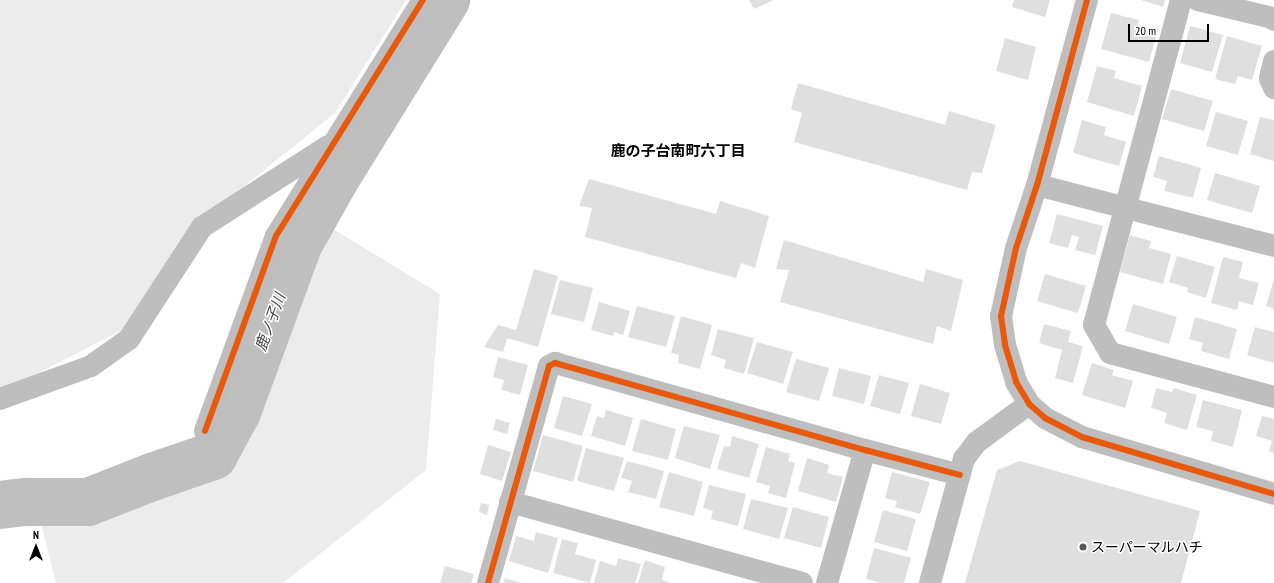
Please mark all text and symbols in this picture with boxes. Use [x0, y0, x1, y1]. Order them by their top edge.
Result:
scale bar [1130, 16, 1211, 42]
text: 20 m [1135, 23, 1156, 38]
district label: 鹿の子台南町六丁目 [611, 142, 745, 160]
water label: 鹿ノ子川 [251, 291, 289, 353]
north arrow [16, 527, 56, 567]
text: N [33, 528, 39, 542]
place label: スーパーマルハチ [1091, 539, 1203, 555]
marker: スーパーマルハチ [1078, 542, 1088, 552]

